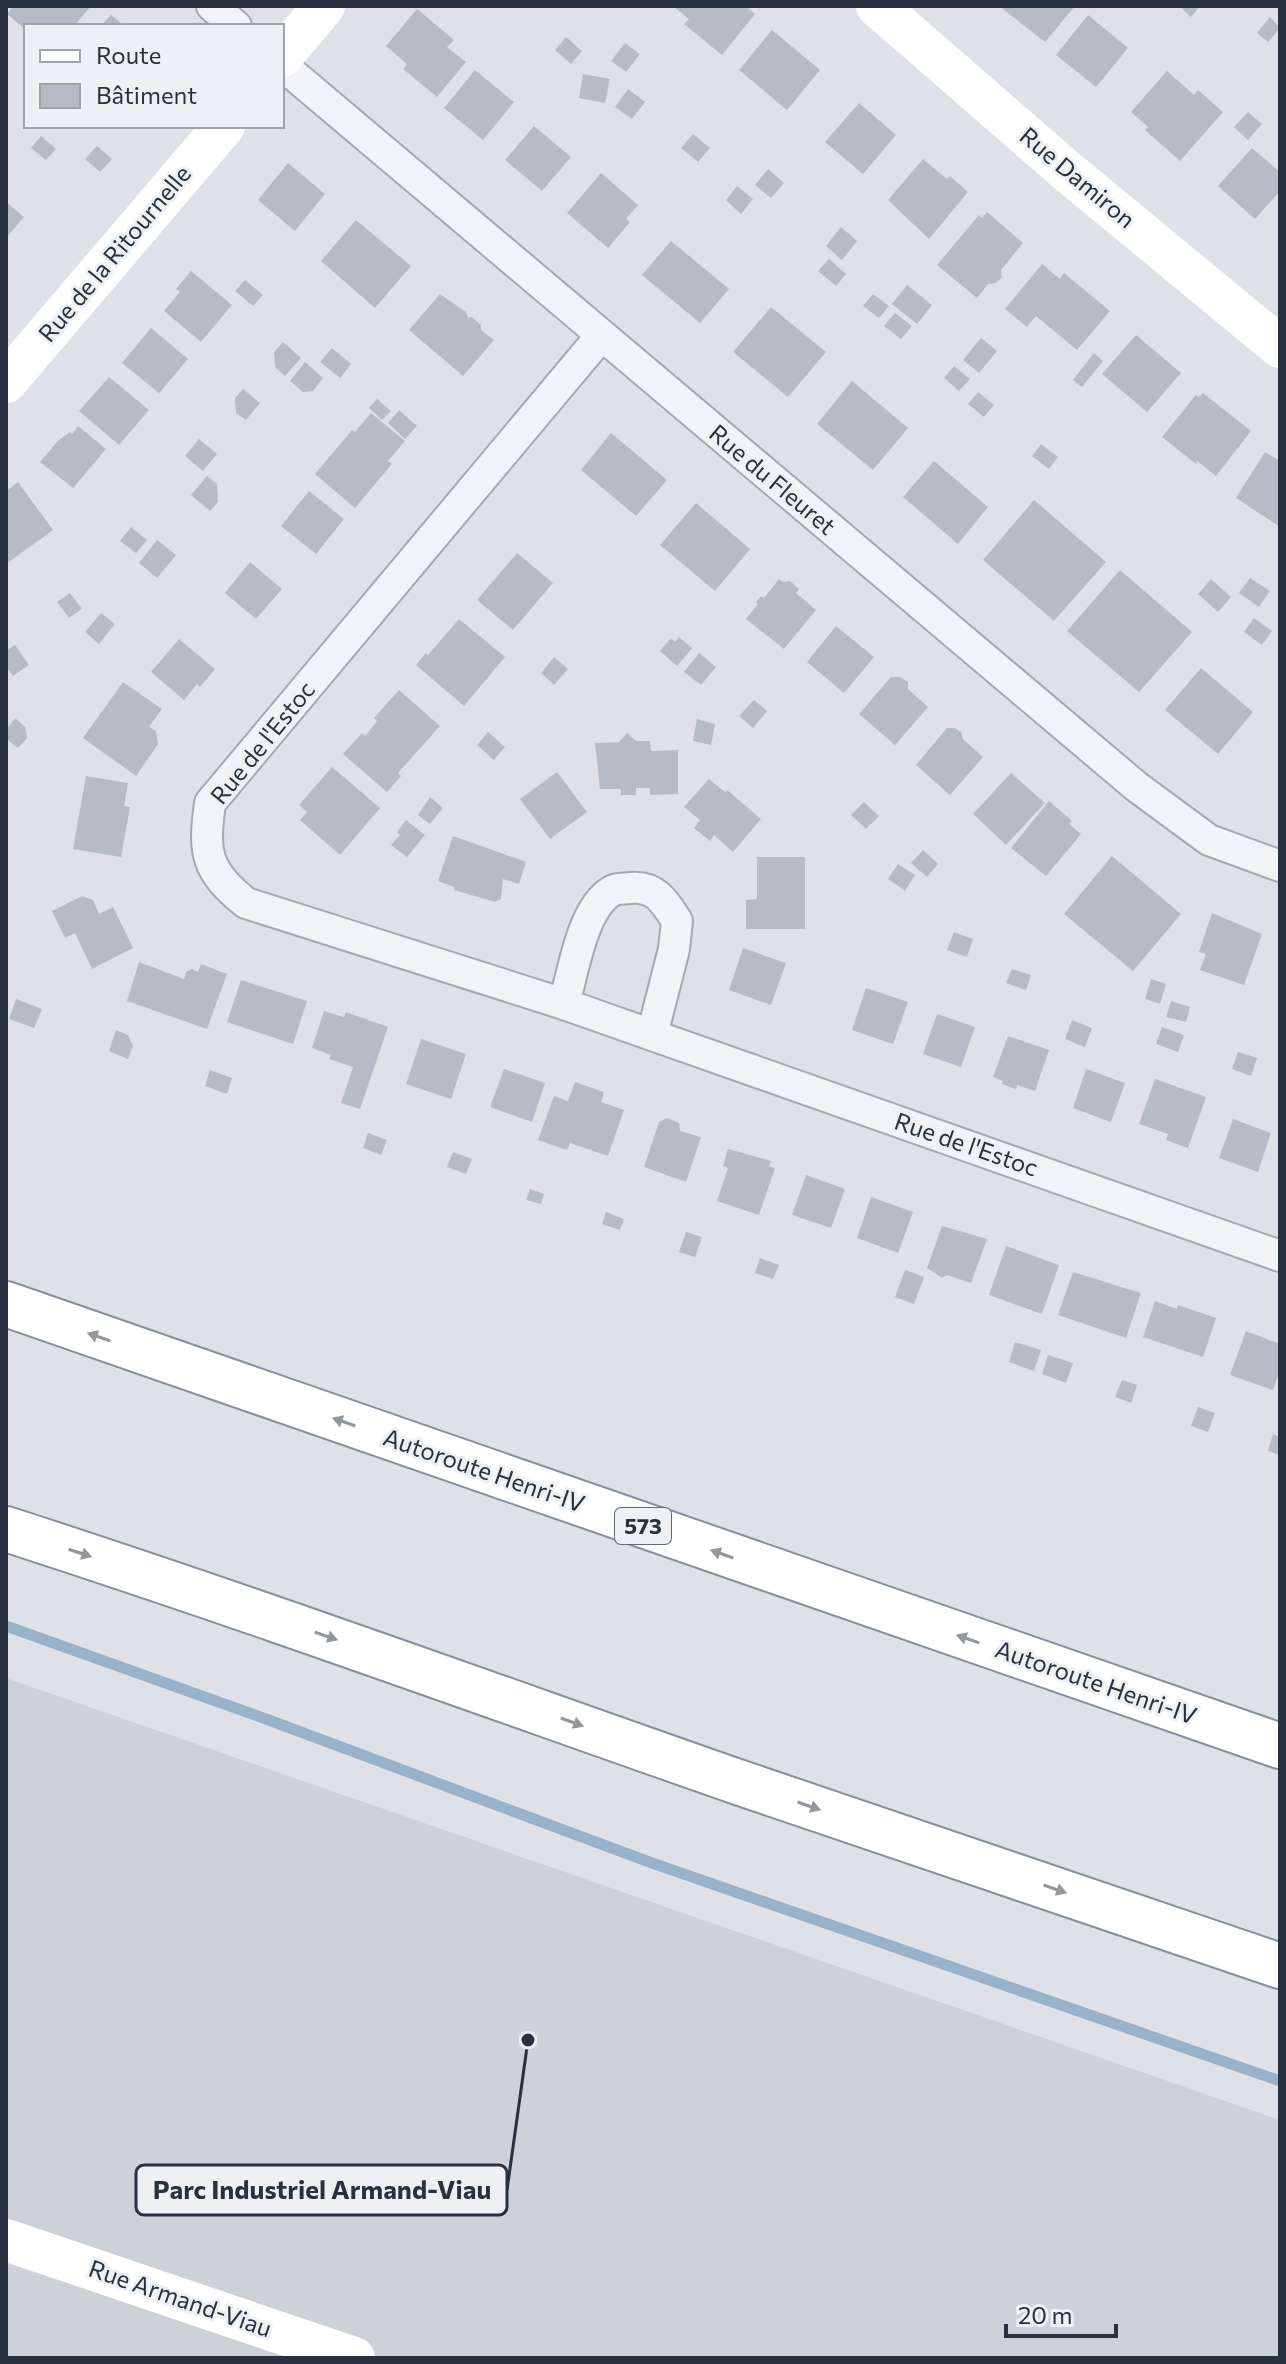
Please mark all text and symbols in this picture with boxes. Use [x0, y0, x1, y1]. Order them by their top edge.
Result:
legend [24, 24, 284, 128]
text: Route [96, 40, 161, 69]
text: Bâtiment [96, 80, 197, 109]
street label: Rue Damiron [1015, 120, 1141, 233]
street label: Rue de la Ritournelle [32, 159, 196, 347]
street label: Rue du Fleuret [704, 418, 842, 540]
street label: Rue de l'Estoc [203, 675, 320, 809]
street label: Rue de l'Estoc [891, 1106, 1042, 1182]
one-way arrow [87, 1330, 111, 1342]
one-way arrow [332, 1416, 356, 1428]
street label: Autoroute Henri-IV [380, 1422, 589, 1518]
road number: 573 [615, 1508, 671, 1544]
one-way arrow [68, 1547, 92, 1560]
one-way arrow [710, 1547, 734, 1559]
one-way arrow [315, 1631, 339, 1643]
one-way arrow [956, 1632, 980, 1644]
street label: Autoroute Henri-IV [992, 1634, 1201, 1730]
one-way arrow [560, 1716, 584, 1729]
one-way arrow [797, 1800, 821, 1812]
one-way arrow [1044, 1883, 1068, 1896]
callout: Parc Industriel Armand-Viau [136, 2165, 507, 2215]
text: Parc Industriel Armand-Viau [153, 2173, 491, 2204]
street label: Rue Armand-Viau [85, 2253, 276, 2342]
scale bar [1006, 2288, 1116, 2338]
text: 20 m [1018, 2300, 1072, 2329]

